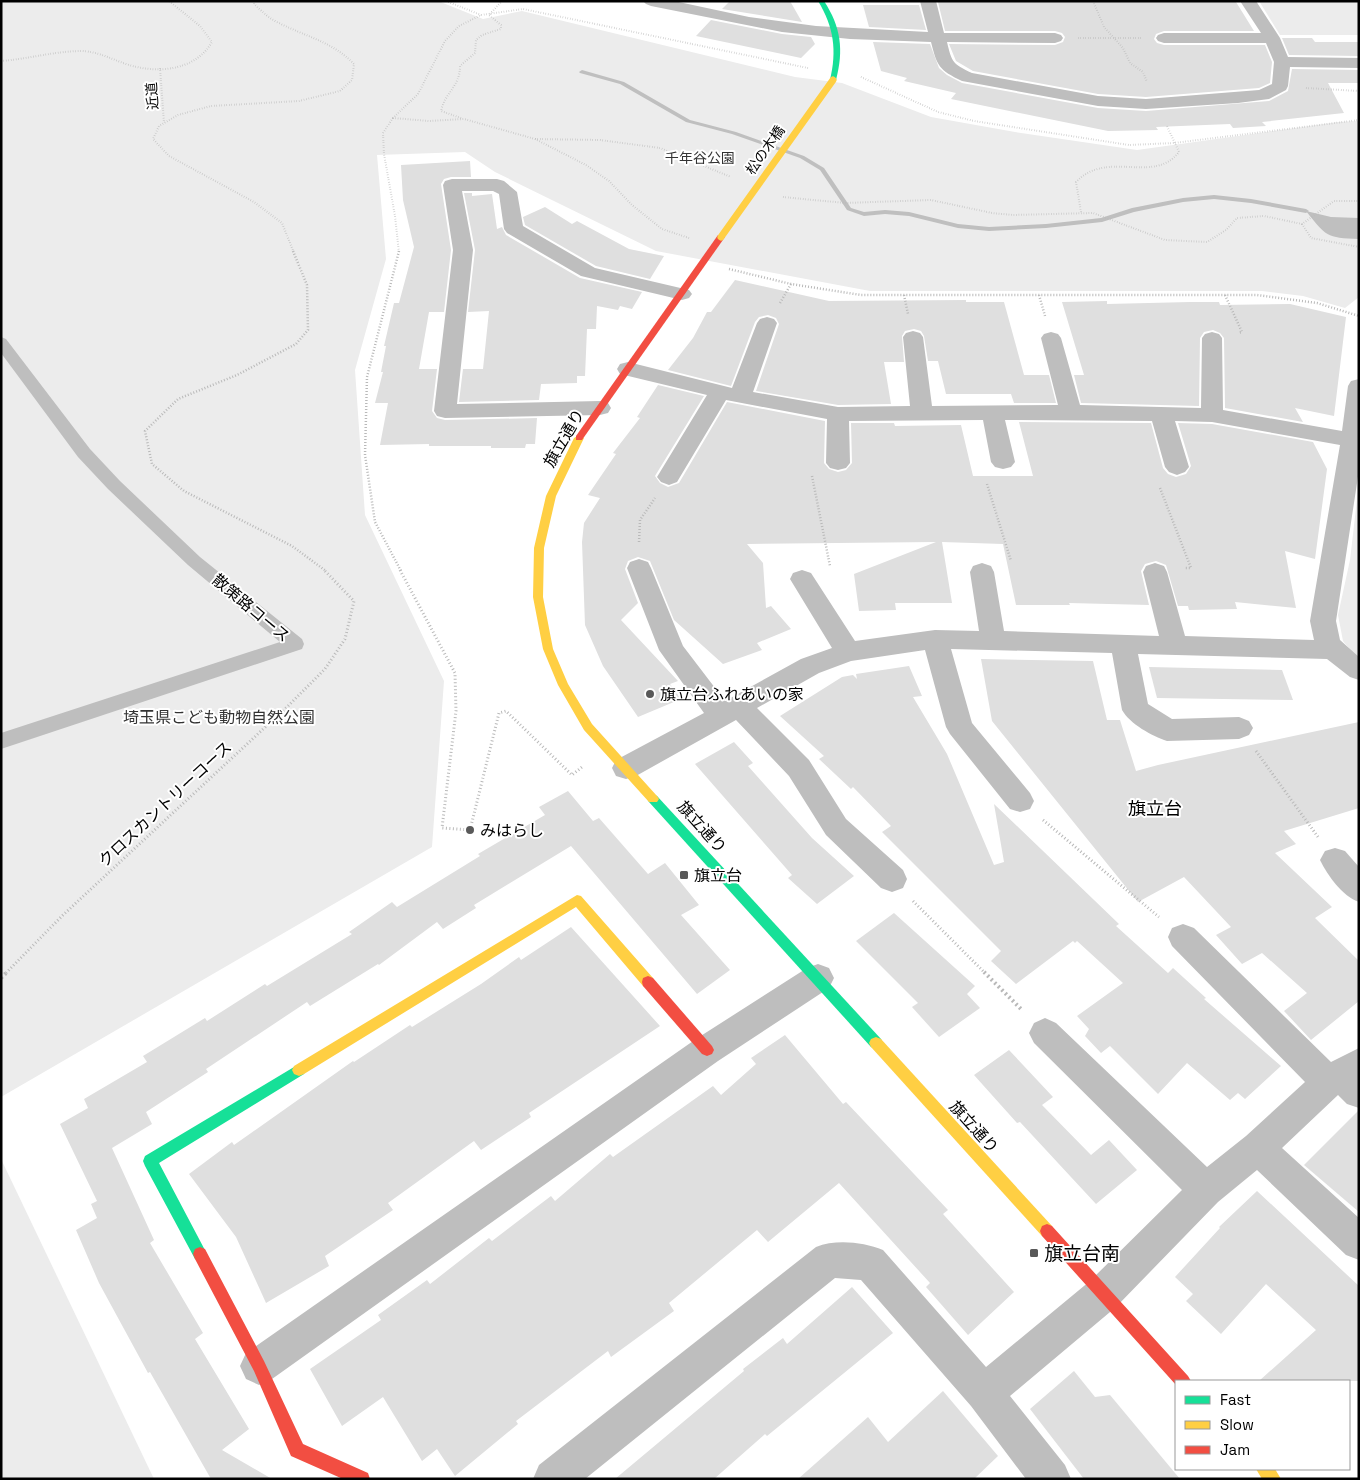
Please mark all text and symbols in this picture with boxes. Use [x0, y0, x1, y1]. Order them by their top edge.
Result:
street label: 近道 [142, 81, 162, 111]
street label: 松の木橋 [742, 122, 788, 178]
park label: 千年谷公園 [665, 149, 735, 167]
street label: 旗立通り [539, 405, 589, 471]
street label: 散策路コース [208, 569, 294, 647]
place label: 旗立台ふれあいの家 [660, 684, 804, 705]
marker: 旗立台ふれあいの家 [644, 688, 656, 700]
park label: 埼玉県こども動物自然公園 [123, 707, 315, 728]
street label: クロスカントリーコース [94, 737, 236, 871]
street label: 旗立通り [673, 796, 731, 858]
district label: 旗立台 [1128, 797, 1182, 820]
place label: みはらし [480, 820, 544, 841]
marker: みはらし [464, 824, 476, 836]
place label: 旗立台 [694, 865, 742, 886]
marker: 旗立台 [678, 869, 690, 881]
street label: 旗立通り [945, 1096, 1003, 1158]
place label: 旗立台南 [1044, 1241, 1120, 1266]
marker: 旗立台南 [1028, 1247, 1040, 1259]
legend [1175, 1380, 1350, 1470]
text: Fast [1220, 1390, 1251, 1409]
text: Slow [1220, 1415, 1254, 1434]
text: Jam [1220, 1440, 1250, 1459]

